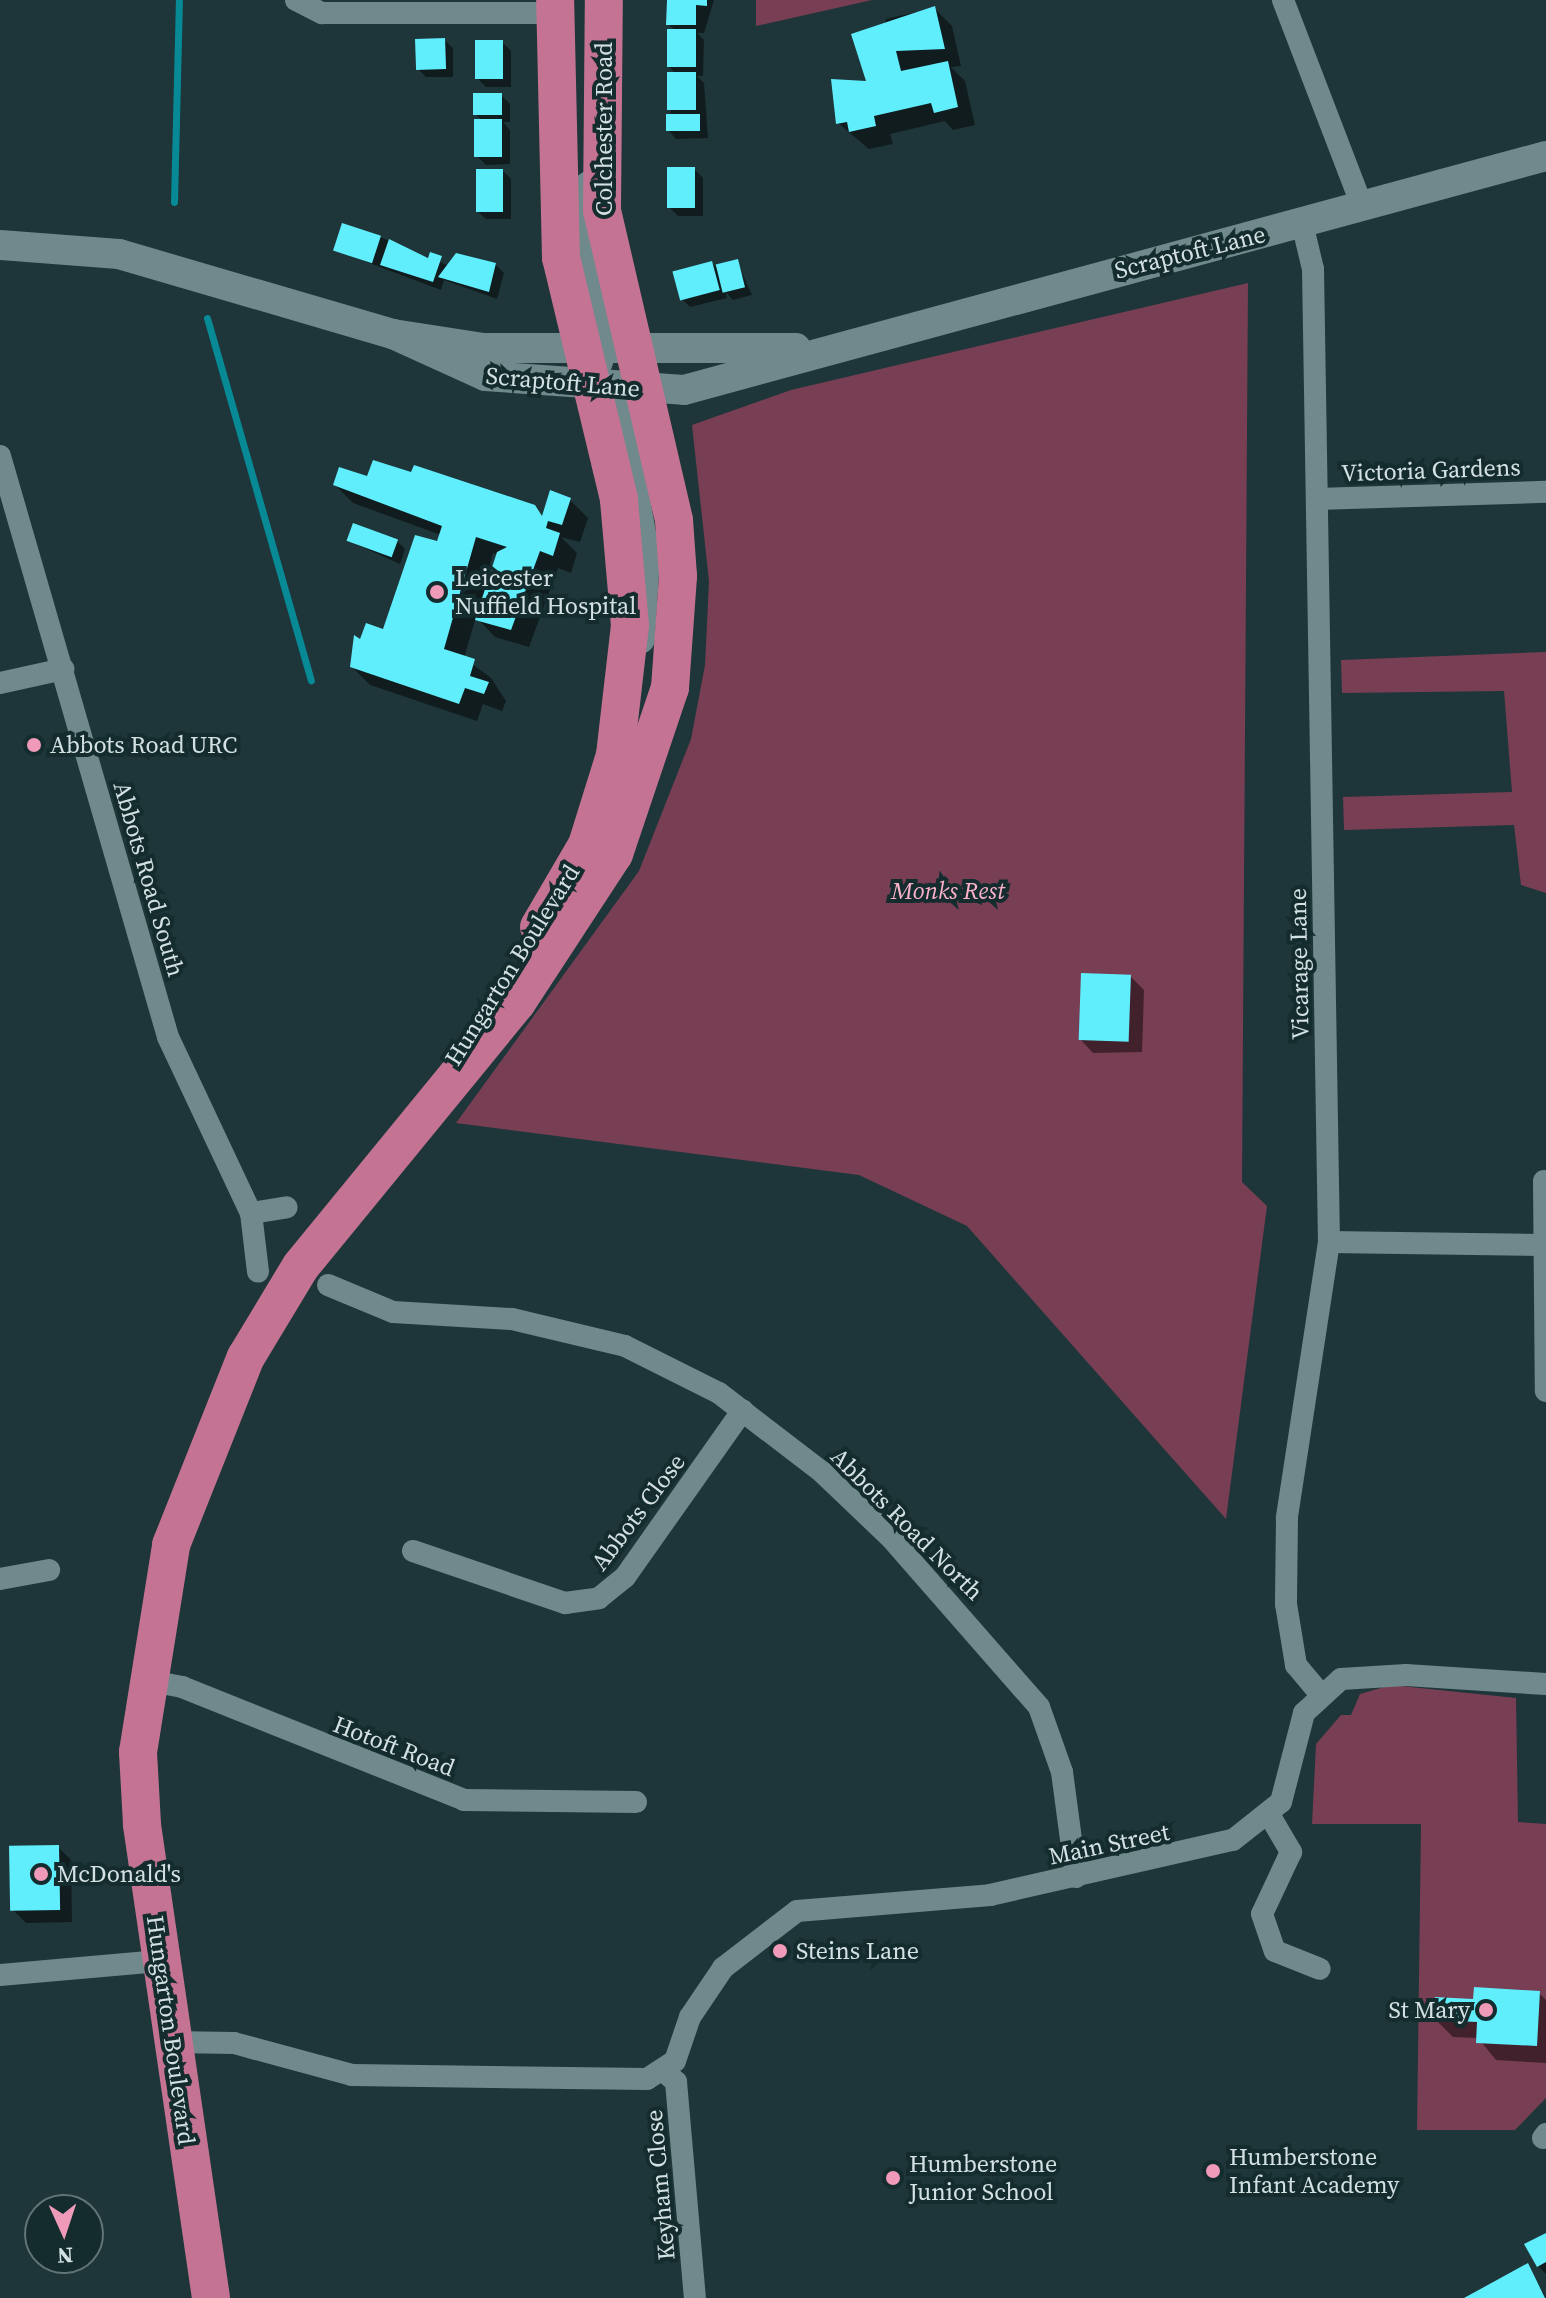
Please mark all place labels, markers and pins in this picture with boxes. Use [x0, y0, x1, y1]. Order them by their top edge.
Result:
place label: Leicester Nuffield Hospital [455, 564, 636, 620]
marker: Leicester Nuffield Hospital [426, 581, 448, 603]
place label: Abbots Road URC [50, 731, 237, 759]
marker: Abbots Road URC [25, 736, 43, 754]
place label: McDonald's [57, 1860, 181, 1888]
marker: McDonald's [32, 1865, 50, 1883]
place label: Steins Lane [796, 1937, 919, 1965]
marker: Steins Lane [771, 1942, 789, 1960]
place label: St Mary [1389, 1996, 1470, 2024]
marker: St Mary [1477, 2001, 1495, 2019]
place label: Humberstone Infant Academy [1229, 2143, 1399, 2199]
place label: Humberstone Junior School [909, 2150, 1057, 2206]
marker: Humberstone Infant Academy [1204, 2162, 1222, 2180]
marker: Humberstone Junior School [884, 2169, 902, 2187]

